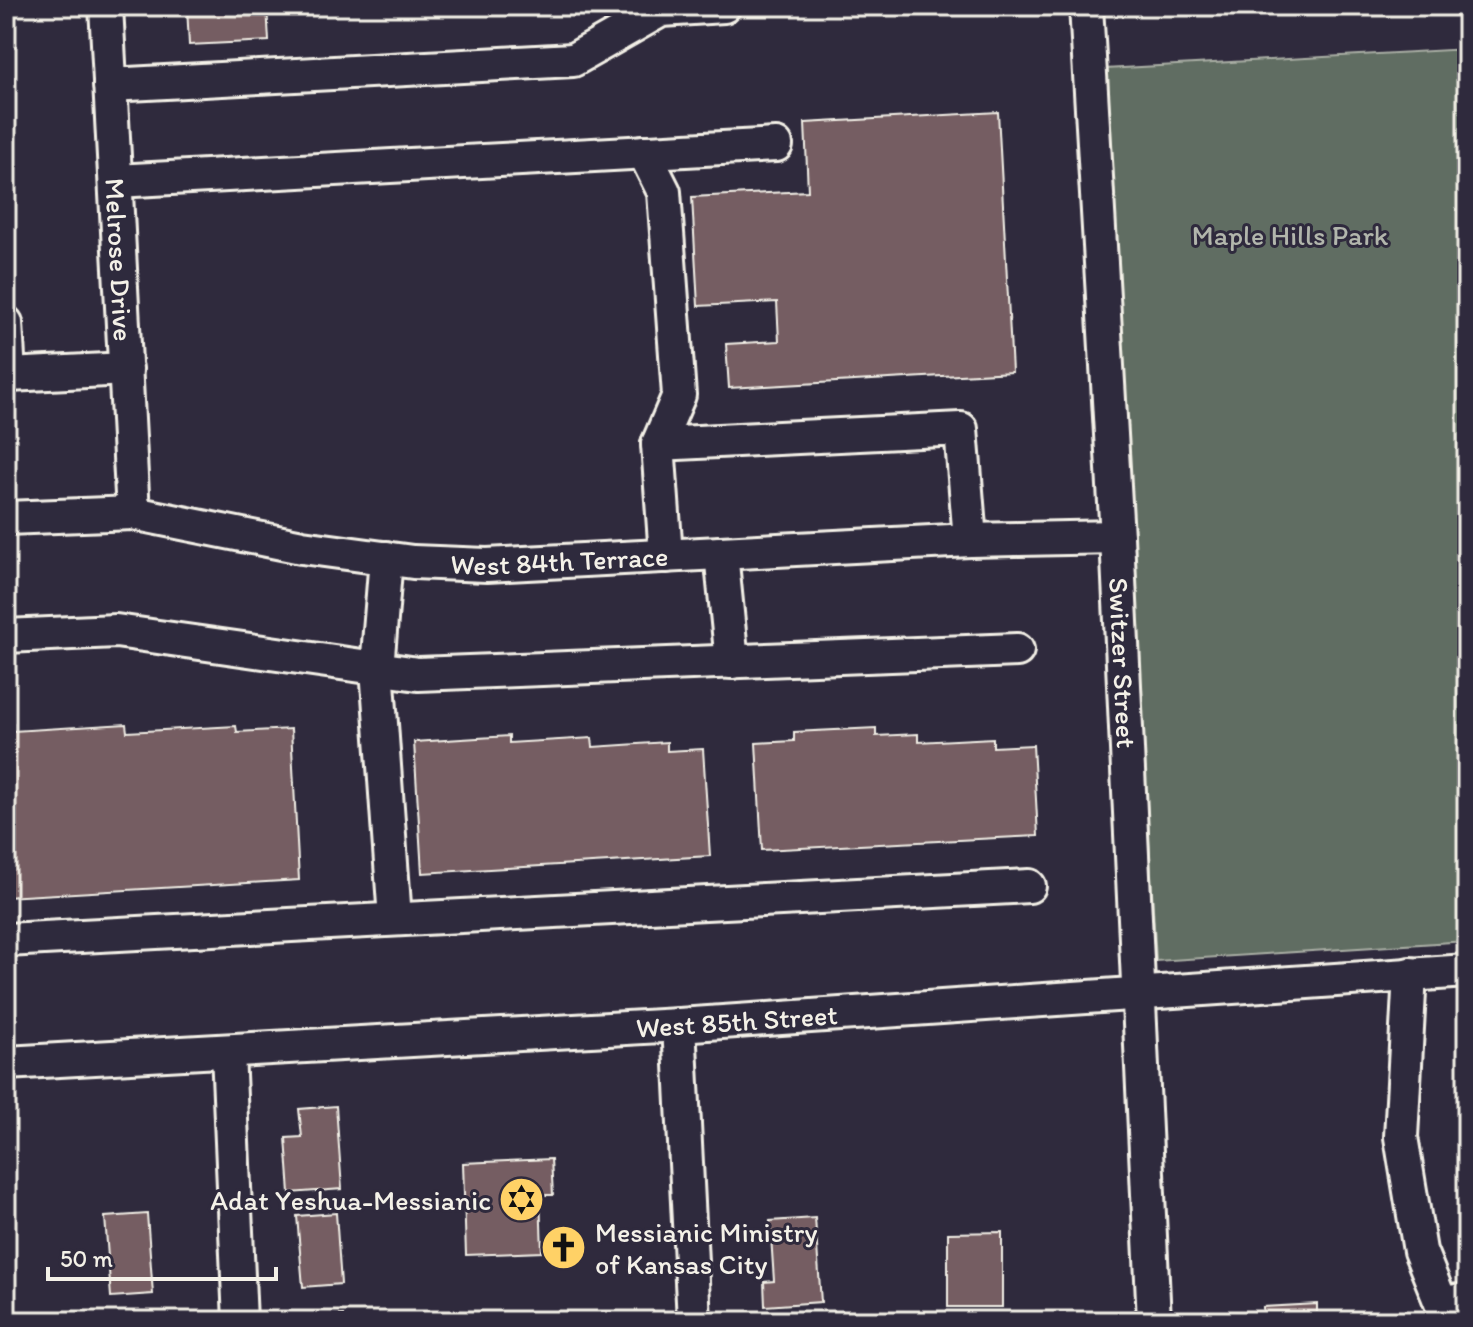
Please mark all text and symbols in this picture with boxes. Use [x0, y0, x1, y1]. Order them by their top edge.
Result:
street label: Melrose Drive [98, 177, 141, 342]
park label: Maple Hills Park [1192, 218, 1389, 252]
street label: West 84th Terrace [450, 539, 669, 582]
street label: Switzer Street [1102, 577, 1144, 749]
street label: West 85th Street [635, 997, 839, 1044]
synagogue icon: Adat Yeshua-Messianic [498, 1176, 546, 1224]
place label: Adat Yeshua-Messianic [210, 1183, 491, 1217]
place label: Messianic Ministry of Kansas City [595, 1215, 818, 1281]
church icon: Messianic Ministry of Kansas City [540, 1224, 588, 1272]
scale bar [48, 1231, 276, 1281]
text: 50 m [60, 1244, 113, 1273]

